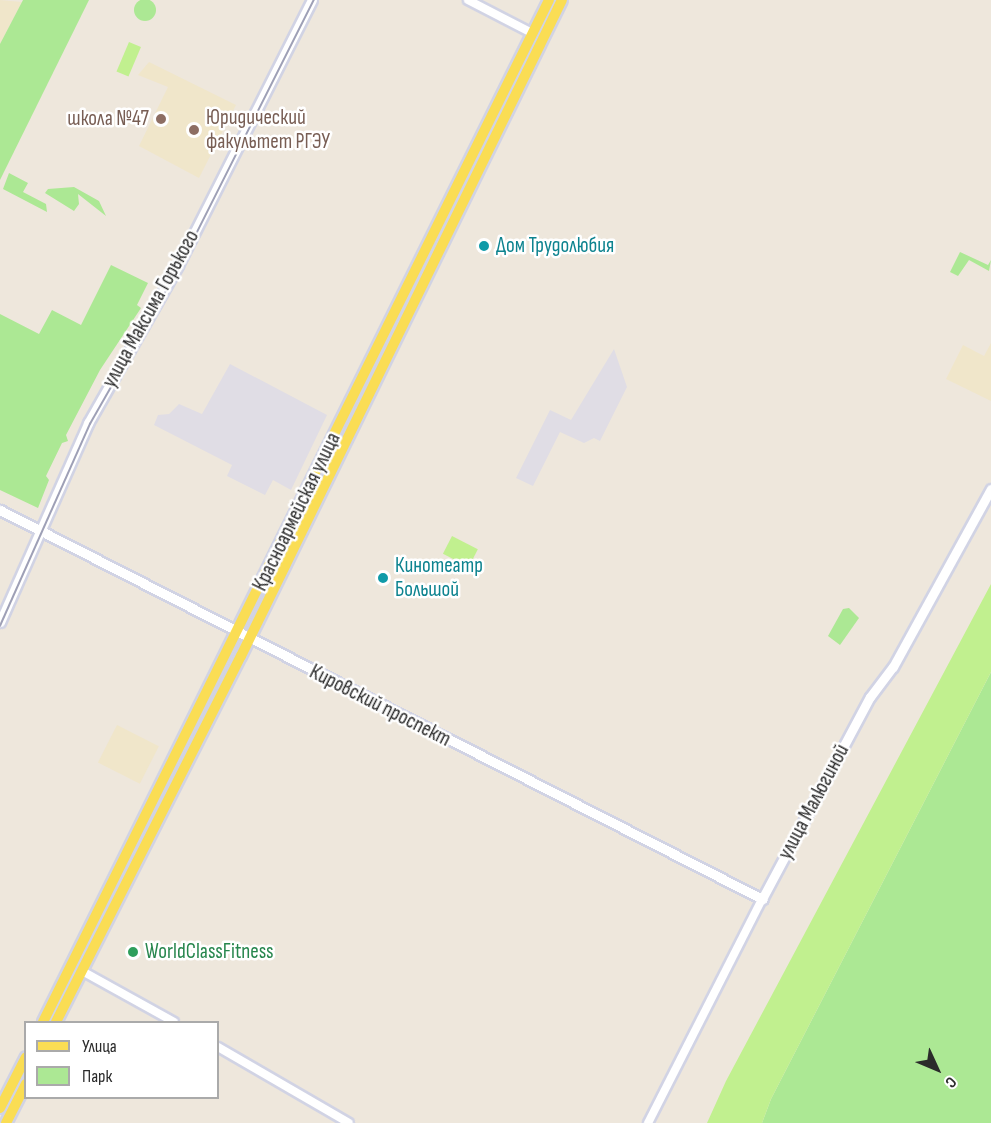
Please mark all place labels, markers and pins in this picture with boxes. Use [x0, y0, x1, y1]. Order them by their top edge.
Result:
place label: Юридический факультет РГЭУ [206, 105, 330, 155]
place label: школа №47 [67, 106, 149, 132]
marker: школа №47 [154, 112, 168, 126]
marker: Юридический факультет РГЭУ [187, 123, 201, 137]
place label: Дом Трудолюбия [496, 233, 614, 259]
marker: Дом Трудолюбия [477, 239, 491, 253]
place label: Кинотеатр Большой [395, 553, 483, 603]
marker: Кинотеатр Большой [376, 571, 390, 585]
place label: WorldClassFitness [145, 939, 274, 965]
marker: WorldClassFitness [126, 945, 140, 959]

